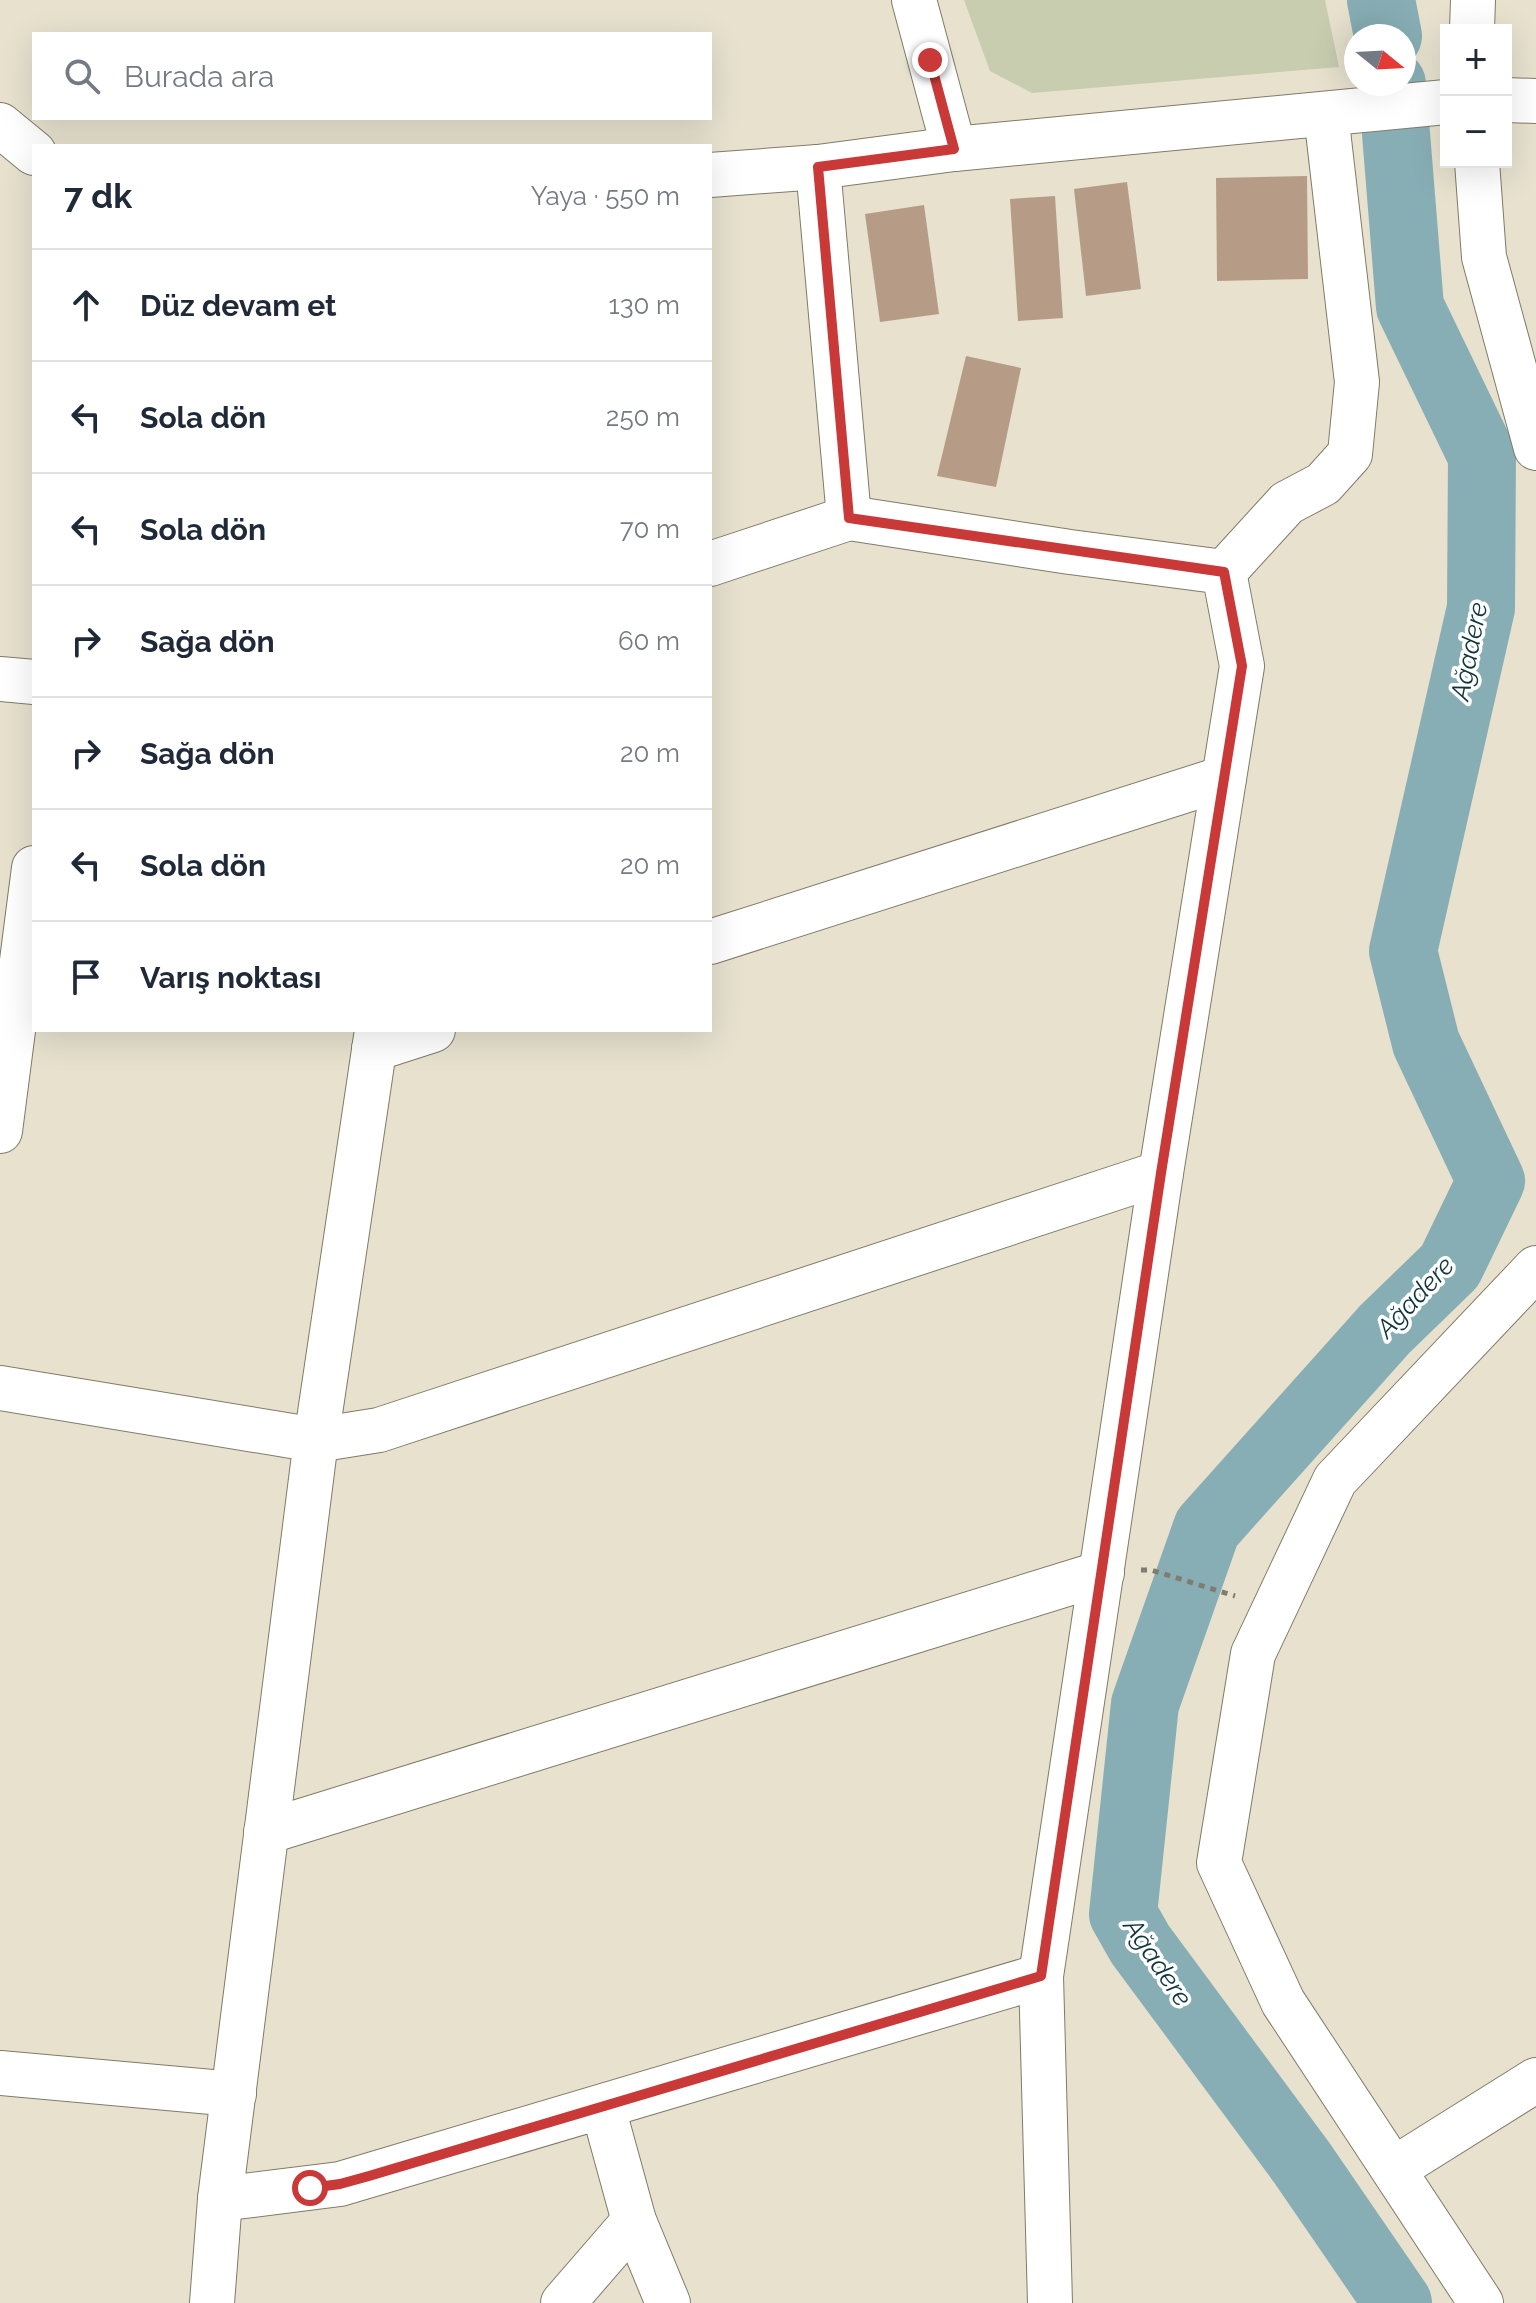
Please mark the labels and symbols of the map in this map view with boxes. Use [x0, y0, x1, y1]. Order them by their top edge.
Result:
north arrow [1344, 24, 1416, 96]
route end [912, 42, 948, 78]
water label: Ağadere [1444, 599, 1493, 705]
water label: Ağadere [1369, 1250, 1460, 1345]
water label: Ağadere [1117, 1911, 1198, 2012]
route start [292, 2170, 328, 2206]

